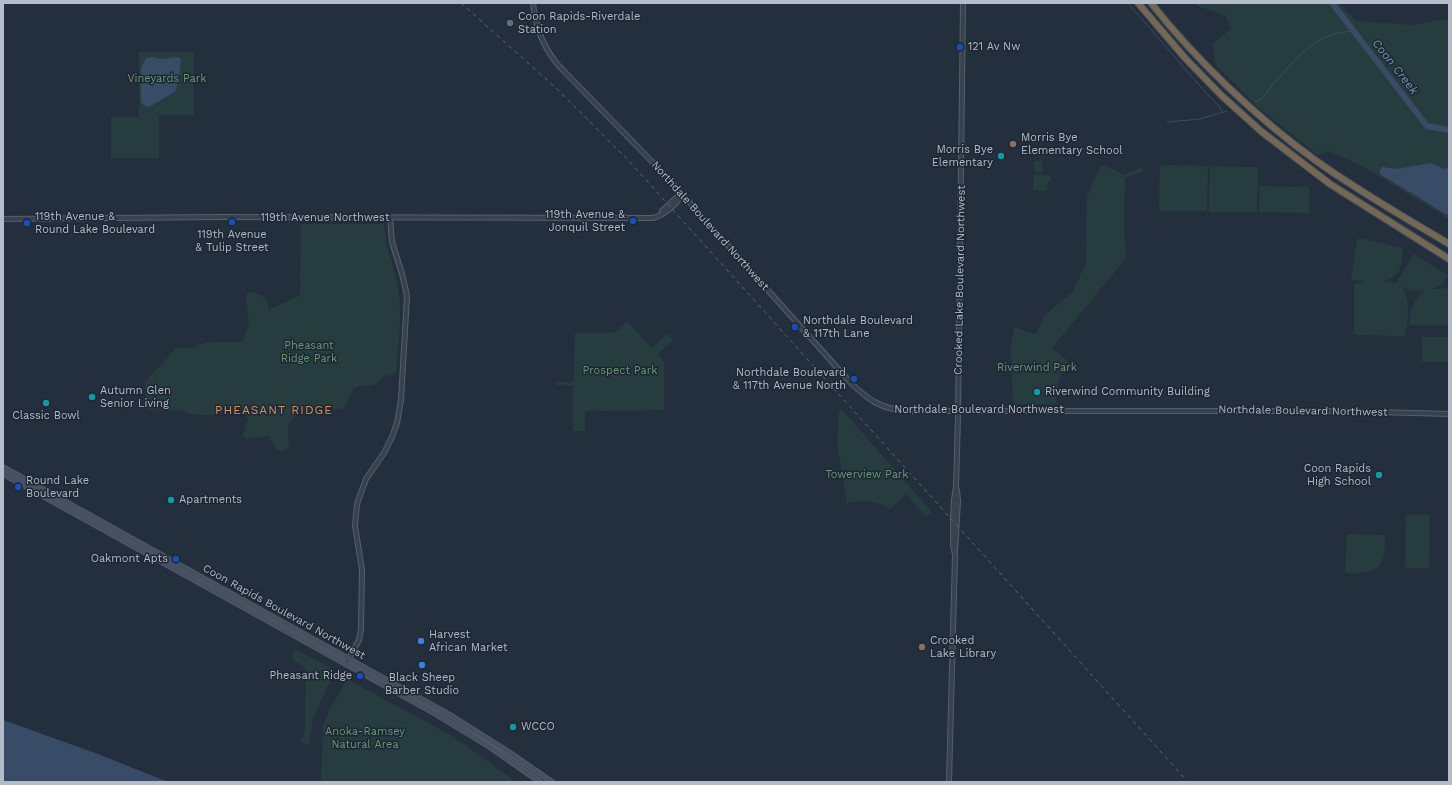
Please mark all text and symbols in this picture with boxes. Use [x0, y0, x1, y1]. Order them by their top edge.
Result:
place label: Coon Rapids-Riverdale Station [518, 10, 640, 36]
marker: Coon Rapids-Riverdale Station [505, 18, 515, 28]
water label: Coon Creek [1369, 36, 1421, 98]
place label: 121 Av Nw [968, 40, 1020, 54]
marker: 121 Av Nw [955, 42, 965, 52]
park label: Vineyards Park [127, 72, 207, 86]
place label: Morris Bye Elementary School [1021, 131, 1123, 157]
marker: Morris Bye Elementary School [1008, 139, 1018, 149]
place label: Morris Bye Elementary [932, 143, 993, 169]
marker: Morris Bye Elementary [996, 151, 1006, 161]
street label: Northdale Boulevard Northwest [648, 159, 772, 293]
street label: Crooked Lake Boulevard Northwest [952, 185, 968, 375]
place label: 119th Avenue & Jonquil Street [545, 208, 625, 234]
place label: 119th Avenue & Round Lake Boulevard [35, 210, 155, 236]
street label: 119th Avenue Northwest [260, 211, 390, 225]
marker: 119th Avenue & Jonquil Street [628, 216, 638, 226]
marker: 119th Avenue & Tulip Street [227, 217, 237, 227]
marker: 119th Avenue & Round Lake Boulevard [22, 218, 32, 228]
place label: 119th Avenue & Tulip Street [195, 228, 269, 254]
place label: Northdale Boulevard & 117th Lane [803, 314, 913, 340]
marker: Northdale Boulevard & 117th Lane [790, 322, 800, 332]
park label: Pheasant Ridge Park [281, 339, 337, 365]
park label: Riverwind Park [997, 361, 1077, 375]
park label: Prospect Park [583, 364, 657, 378]
place label: Northdale Boulevard & 117th Avenue North [733, 366, 846, 392]
marker: Northdale Boulevard & 117th Avenue North [849, 374, 859, 384]
place label: Autumn Glen Senior Living [100, 384, 171, 410]
place label: Riverwind Community Building [1045, 385, 1210, 399]
marker: Riverwind Community Building [1032, 387, 1042, 397]
marker: Autumn Glen Senior Living [87, 392, 97, 402]
marker: Classic Bowl [41, 398, 51, 408]
district label: PHEASANT RIDGE [215, 403, 333, 417]
street label: Northdale Boulevard Northwest [894, 403, 1064, 417]
street label: Northdale Boulevard Northwest [1218, 403, 1388, 419]
place label: Classic Bowl [12, 409, 80, 423]
place label: Coon Rapids High School [1304, 462, 1371, 488]
park label: Towerview Park [825, 468, 909, 482]
marker: Coon Rapids High School [1374, 470, 1384, 480]
place label: Round Lake Boulevard [26, 474, 89, 500]
marker: Round Lake Boulevard [13, 482, 23, 492]
place label: Apartments [179, 493, 242, 507]
marker: Apartments [166, 495, 176, 505]
place label: Oakmont Apts [91, 552, 168, 566]
marker: Oakmont Apts [171, 554, 181, 564]
street label: Coon Rapids Boulevard Northwest [200, 562, 368, 662]
place label: Harvest African Market [429, 628, 508, 654]
place label: Crooked Lake Library [930, 634, 996, 660]
marker: Harvest African Market [416, 636, 426, 646]
marker: Crooked Lake Library [917, 642, 927, 652]
marker: Black Sheep Barber Studio [417, 660, 427, 670]
place label: Pheasant Ridge [270, 669, 352, 683]
marker: Pheasant Ridge [355, 671, 365, 681]
place label: Black Sheep Barber Studio [385, 671, 459, 697]
place label: WCCO [521, 720, 555, 734]
marker: WCCO [508, 722, 518, 732]
park label: Anoka-Ramsey Natural Area [325, 725, 405, 751]

